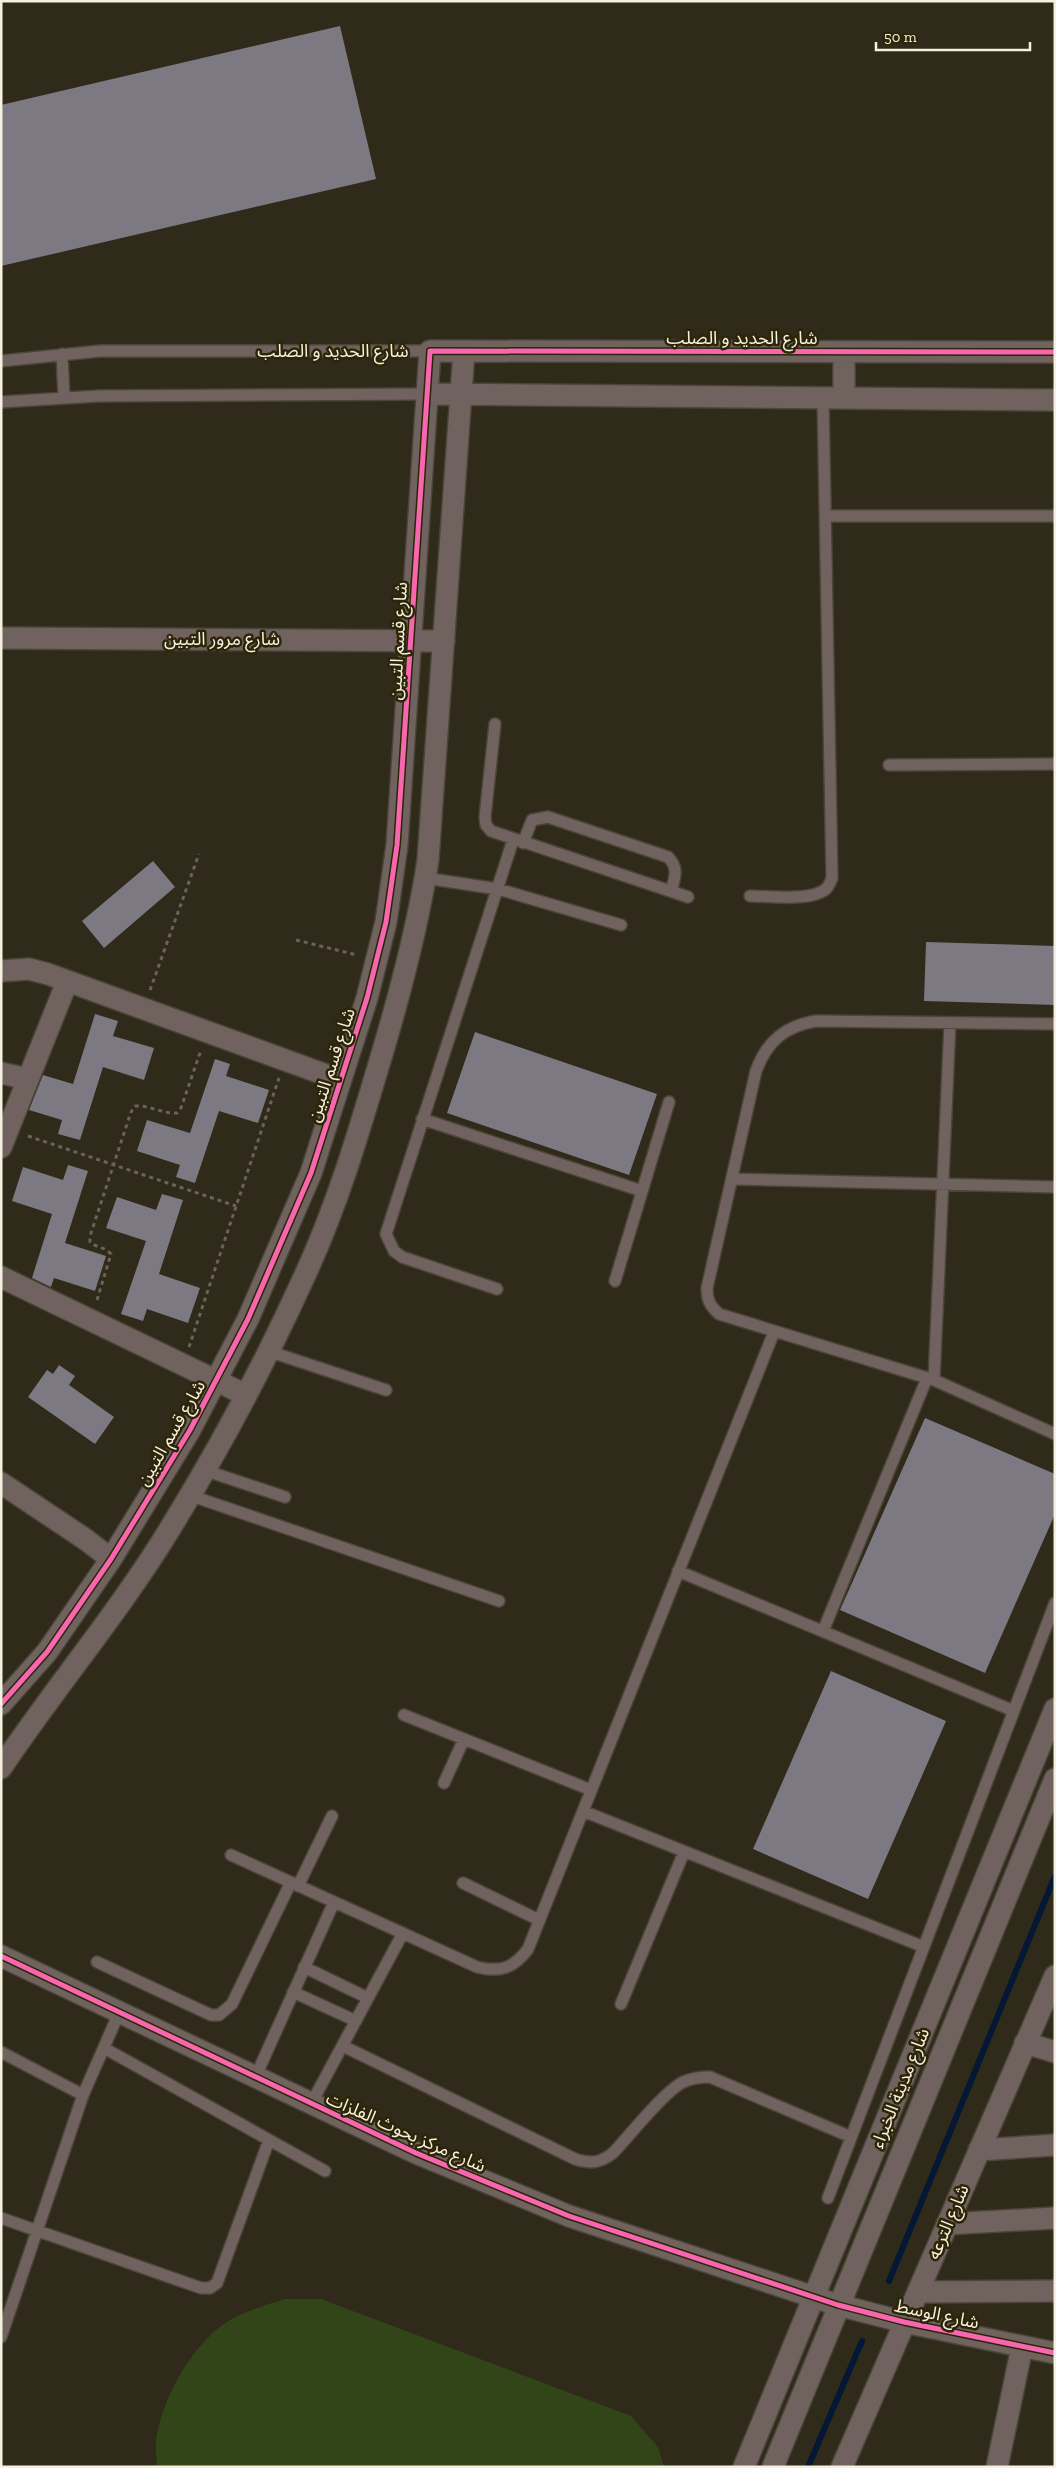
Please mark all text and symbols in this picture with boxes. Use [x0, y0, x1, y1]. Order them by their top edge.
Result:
scale bar [876, 20, 1030, 52]
text: 50 m [884, 28, 917, 46]
street label: شارع الحديد و الصلب [666, 327, 818, 352]
street label: شارع الحديد و الصلب [257, 340, 409, 365]
street label: شارع قسم التبين [384, 581, 415, 701]
street label: شارع مرور التبين [164, 628, 280, 653]
street label: شارع قسم التبين [302, 1005, 363, 1126]
street label: شارع قسم التبين [132, 1376, 213, 1491]
street label: شارع مدينة الخبراء [866, 2025, 937, 2152]
street label: شارع مركز بحوث الفلزات [321, 2087, 489, 2180]
street label: شارع الترعه [922, 2181, 976, 2264]
street label: شارع الوسط [892, 2294, 981, 2337]

